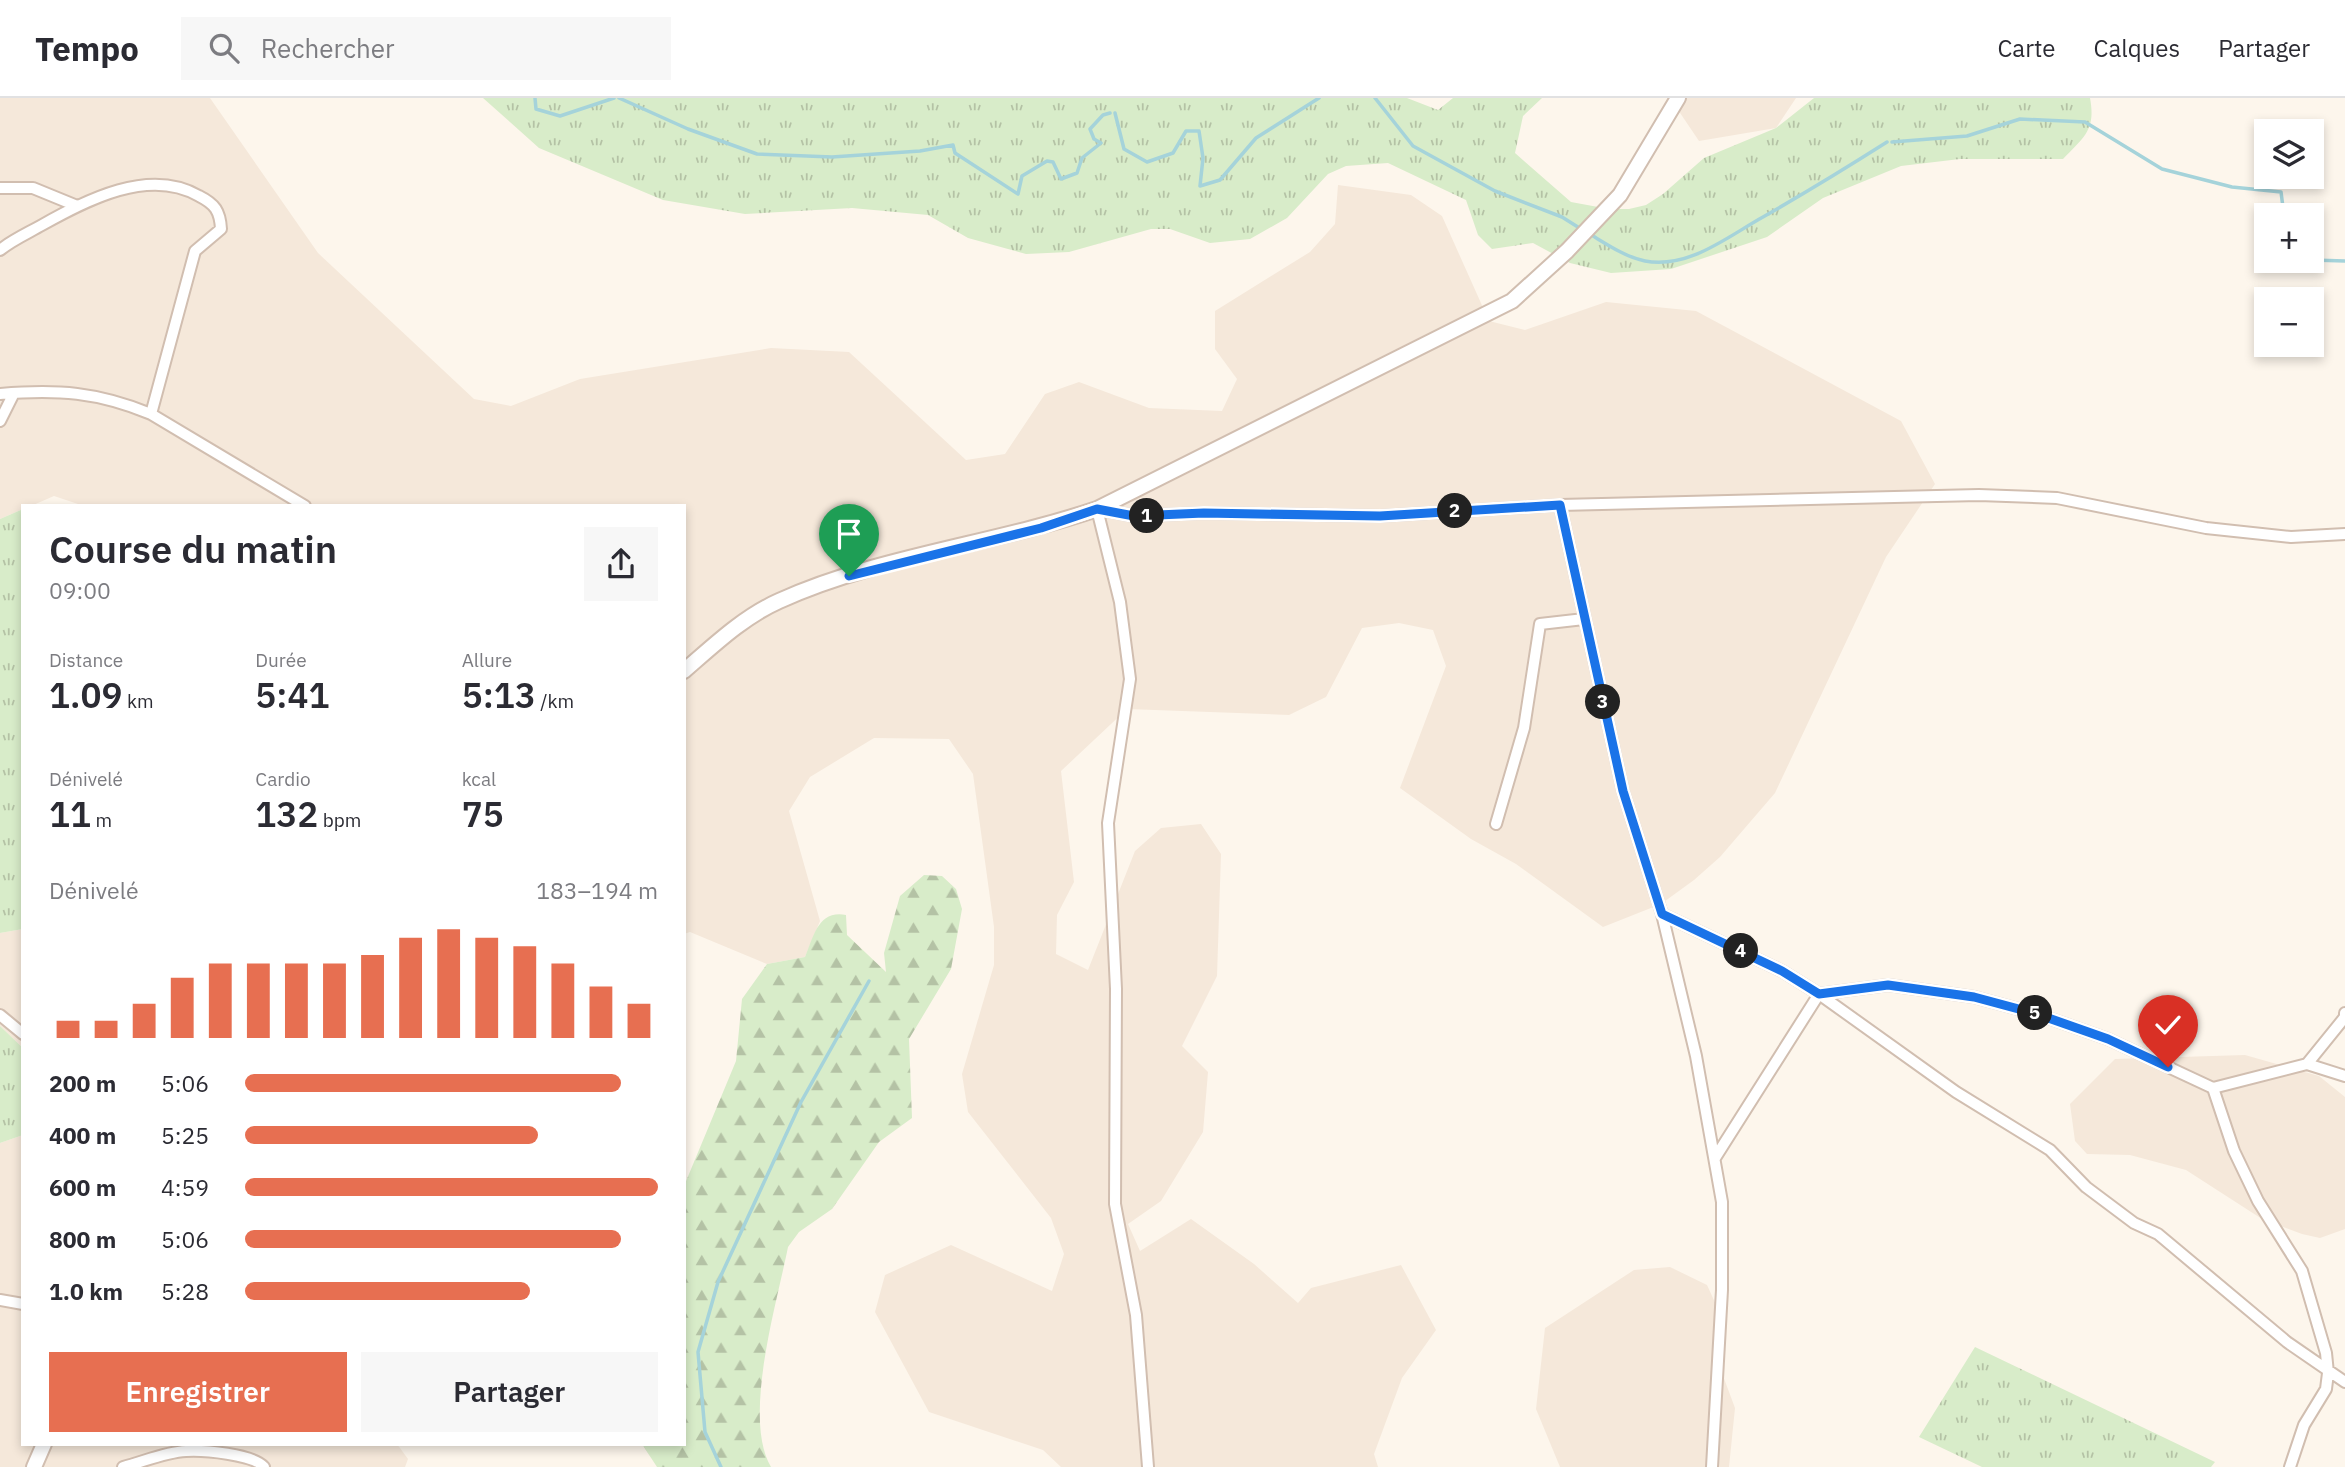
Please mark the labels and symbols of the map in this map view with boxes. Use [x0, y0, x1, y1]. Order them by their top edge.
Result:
pin: 2 [1438, 494, 1472, 528]
pin: 1 [1130, 498, 1164, 534]
pin [819, 504, 879, 576]
pin: 3 [1586, 684, 1620, 720]
pin: 4 [1724, 934, 1758, 968]
pin [2138, 995, 2198, 1067]
pin: 5 [2018, 996, 2052, 1030]

